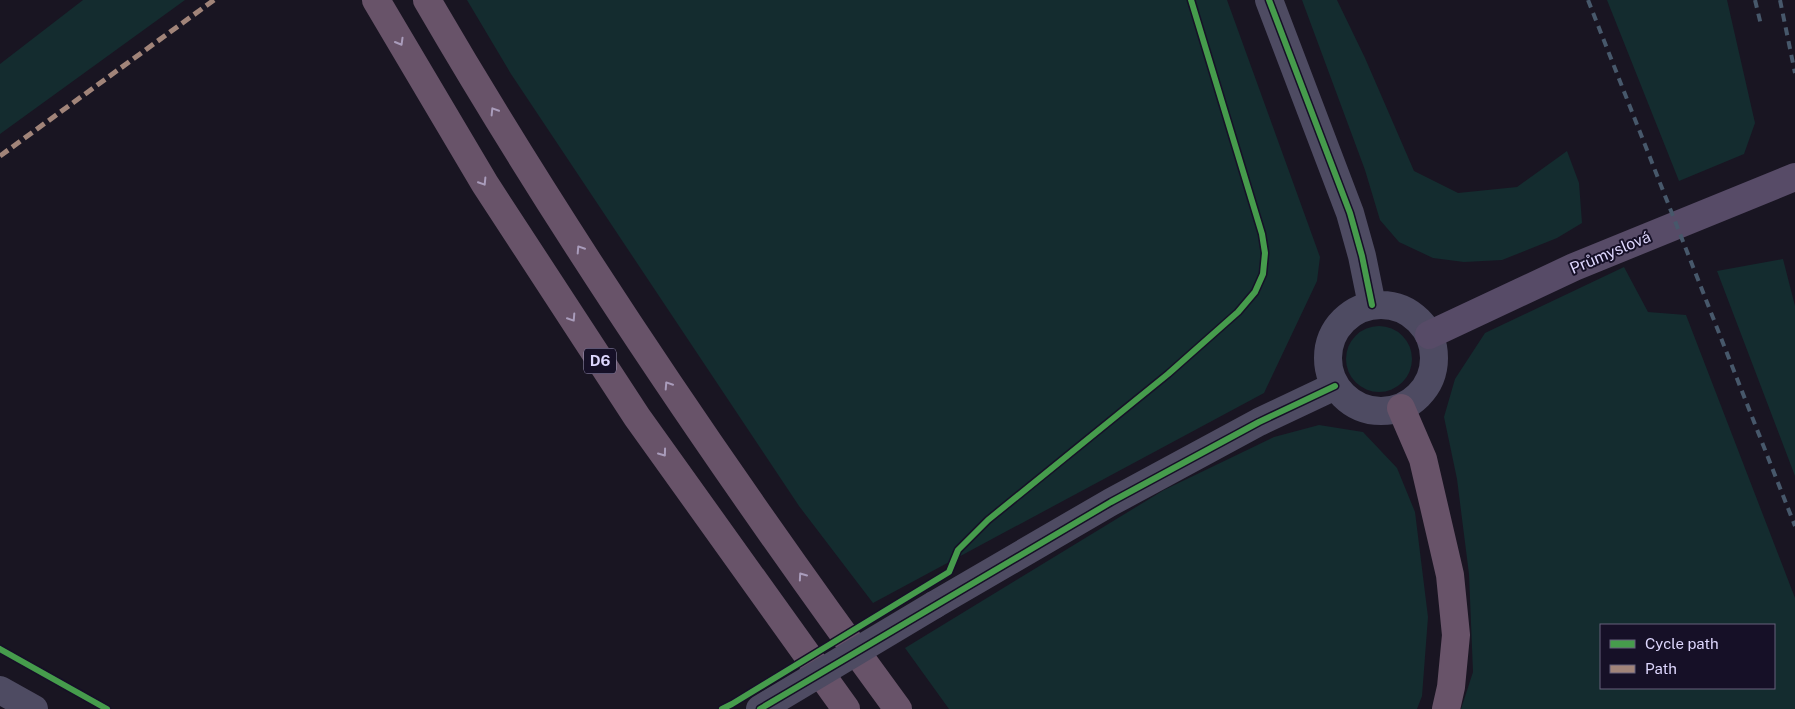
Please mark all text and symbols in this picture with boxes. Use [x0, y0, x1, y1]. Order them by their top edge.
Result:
one-way arrow [394, 37, 404, 46]
one-way arrow [490, 108, 500, 117]
one-way arrow [477, 176, 487, 185]
street label: Průmyslová [1567, 227, 1653, 278]
one-way arrow [576, 246, 586, 255]
one-way arrow [566, 312, 575, 322]
road number: D6 [584, 348, 616, 374]
one-way arrow [665, 382, 675, 391]
one-way arrow [657, 447, 665, 456]
one-way arrow [799, 572, 808, 582]
legend [1600, 624, 1775, 689]
text: Cycle path [1645, 635, 1719, 652]
text: Path [1645, 660, 1677, 677]

